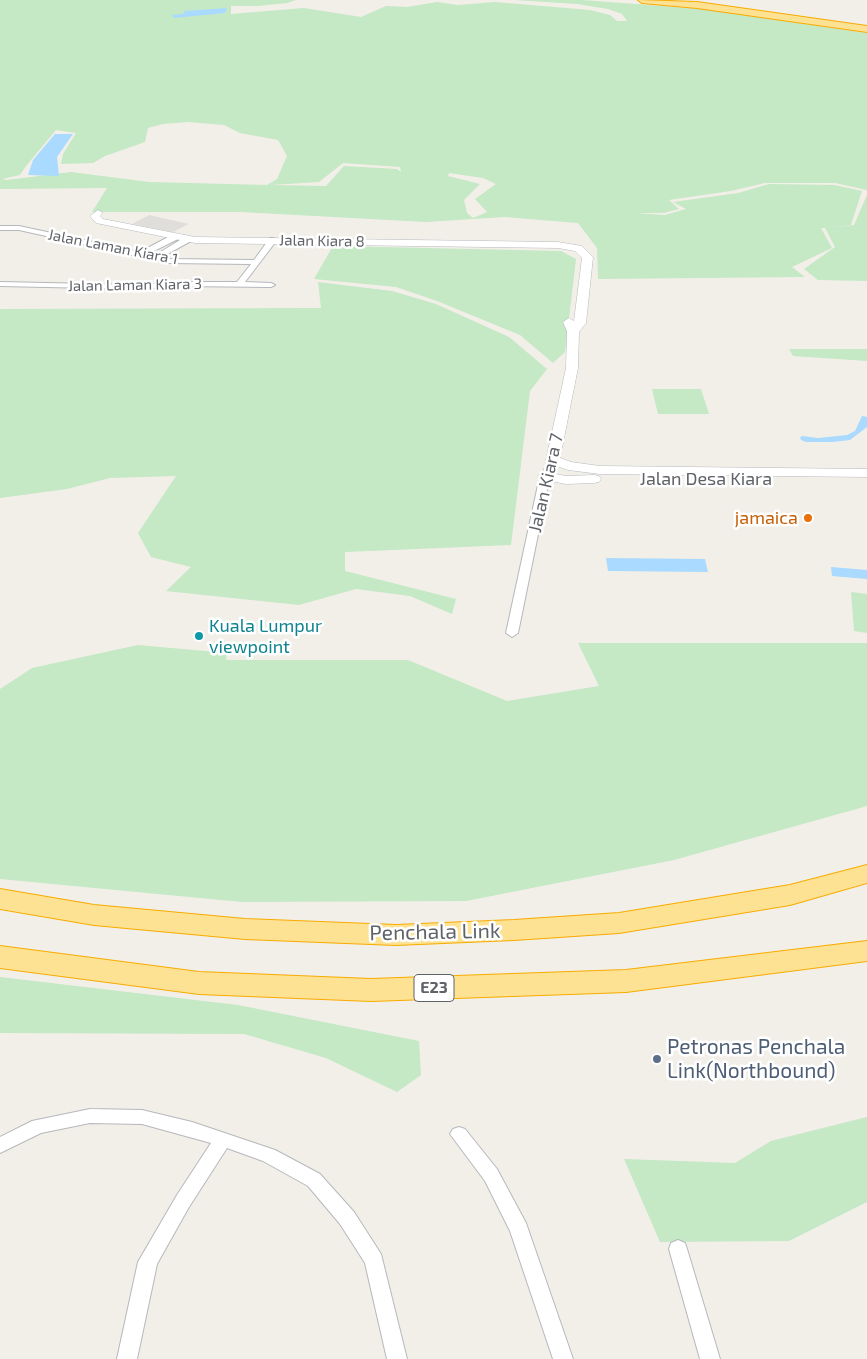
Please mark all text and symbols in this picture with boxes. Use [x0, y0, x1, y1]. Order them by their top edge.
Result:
street label: Jalan Laman Kiara 1 [47, 226, 179, 268]
street label: Jalan Kiara 8 [279, 231, 365, 251]
street label: Jalan Laman Kiara 3 [68, 275, 202, 295]
street label: Jalan Kiara 7 [524, 431, 568, 535]
street label: Jalan Desa Kiara [640, 468, 772, 490]
place label: jamaica [735, 507, 798, 529]
marker: jamaica [802, 512, 814, 524]
place label: Kuala Lumpur viewpoint [209, 615, 322, 658]
marker: Kuala Lumpur viewpoint [193, 630, 205, 642]
street label: Penchala Link [369, 918, 501, 946]
road number: E23 [414, 974, 454, 1001]
place label: Petronas Penchala Link(Northbound) [667, 1034, 845, 1084]
marker: Petronas Penchala Link(Northbound) [651, 1053, 663, 1065]

